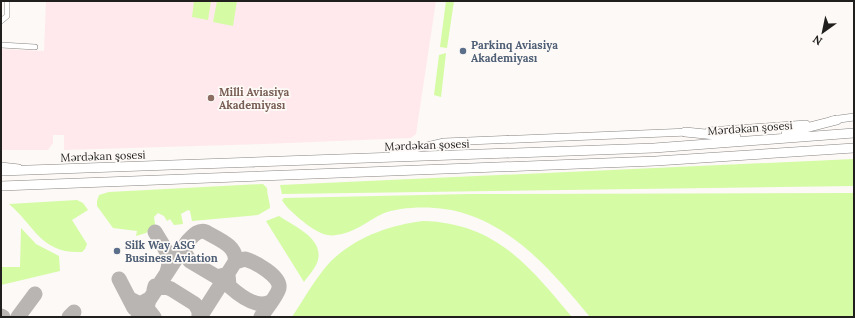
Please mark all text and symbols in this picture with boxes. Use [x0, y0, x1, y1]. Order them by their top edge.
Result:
north arrow [803, 12, 843, 52]
text: N [810, 32, 825, 49]
place label: Parkinq Aviasiya Akademiyası [471, 38, 558, 65]
marker: Parkinq Aviasiya Akademiyası [458, 46, 468, 56]
place label: Milli Aviasiya Akademiyası [219, 85, 289, 112]
marker: Milli Aviasiya Akademiyası [206, 93, 216, 103]
street label: Mərdəkan şosesi [707, 118, 793, 138]
street label: Mərdəkan şosesi [384, 137, 470, 153]
street label: Mərdəkan şosesi [60, 148, 146, 164]
place label: Silk Way ASG Business Aviation [125, 238, 218, 265]
marker: Silk Way ASG Business Aviation [112, 246, 122, 256]

